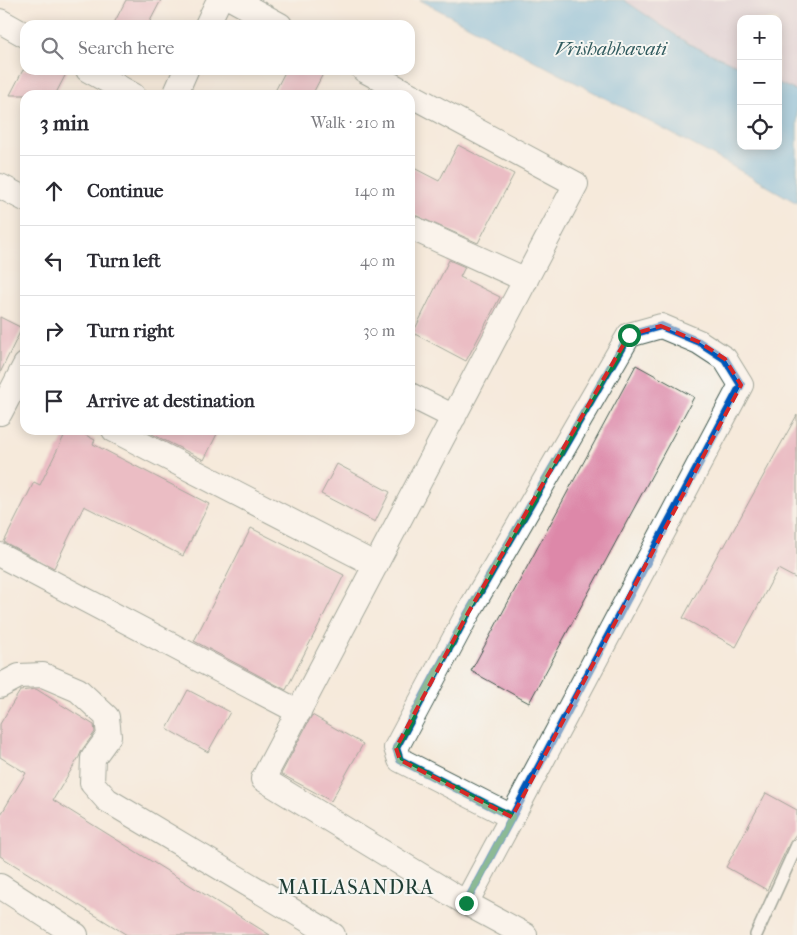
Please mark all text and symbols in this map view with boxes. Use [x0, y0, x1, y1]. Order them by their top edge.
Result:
map controls [737, 15, 782, 150]
button: + [737, 15, 782, 60]
search box [20, 20, 415, 75]
icon: search [38, 34, 66, 62]
text: Search here [78, 37, 174, 59]
water label: Vrishabhavati [555, 38, 668, 60]
button: − [737, 60, 782, 105]
button: locate [737, 105, 782, 150]
text: 3 min [40, 111, 89, 135]
text: Walk · 210 m [311, 113, 395, 132]
icon: ahead [40, 177, 68, 205]
text: Continue [87, 180, 163, 202]
text: 140 m [354, 181, 395, 200]
icon: left [40, 247, 68, 275]
text: Turn left [87, 250, 161, 272]
text: 40 m [360, 251, 395, 270]
icon: right [40, 317, 68, 345]
text: Turn right [87, 320, 174, 342]
text: 30 m [363, 321, 395, 340]
route start [618, 324, 641, 347]
icon: arrive [40, 387, 68, 415]
text: Arrive at destination [87, 390, 255, 412]
district label: MAILASANDRA [278, 876, 434, 899]
route end [455, 892, 478, 915]

